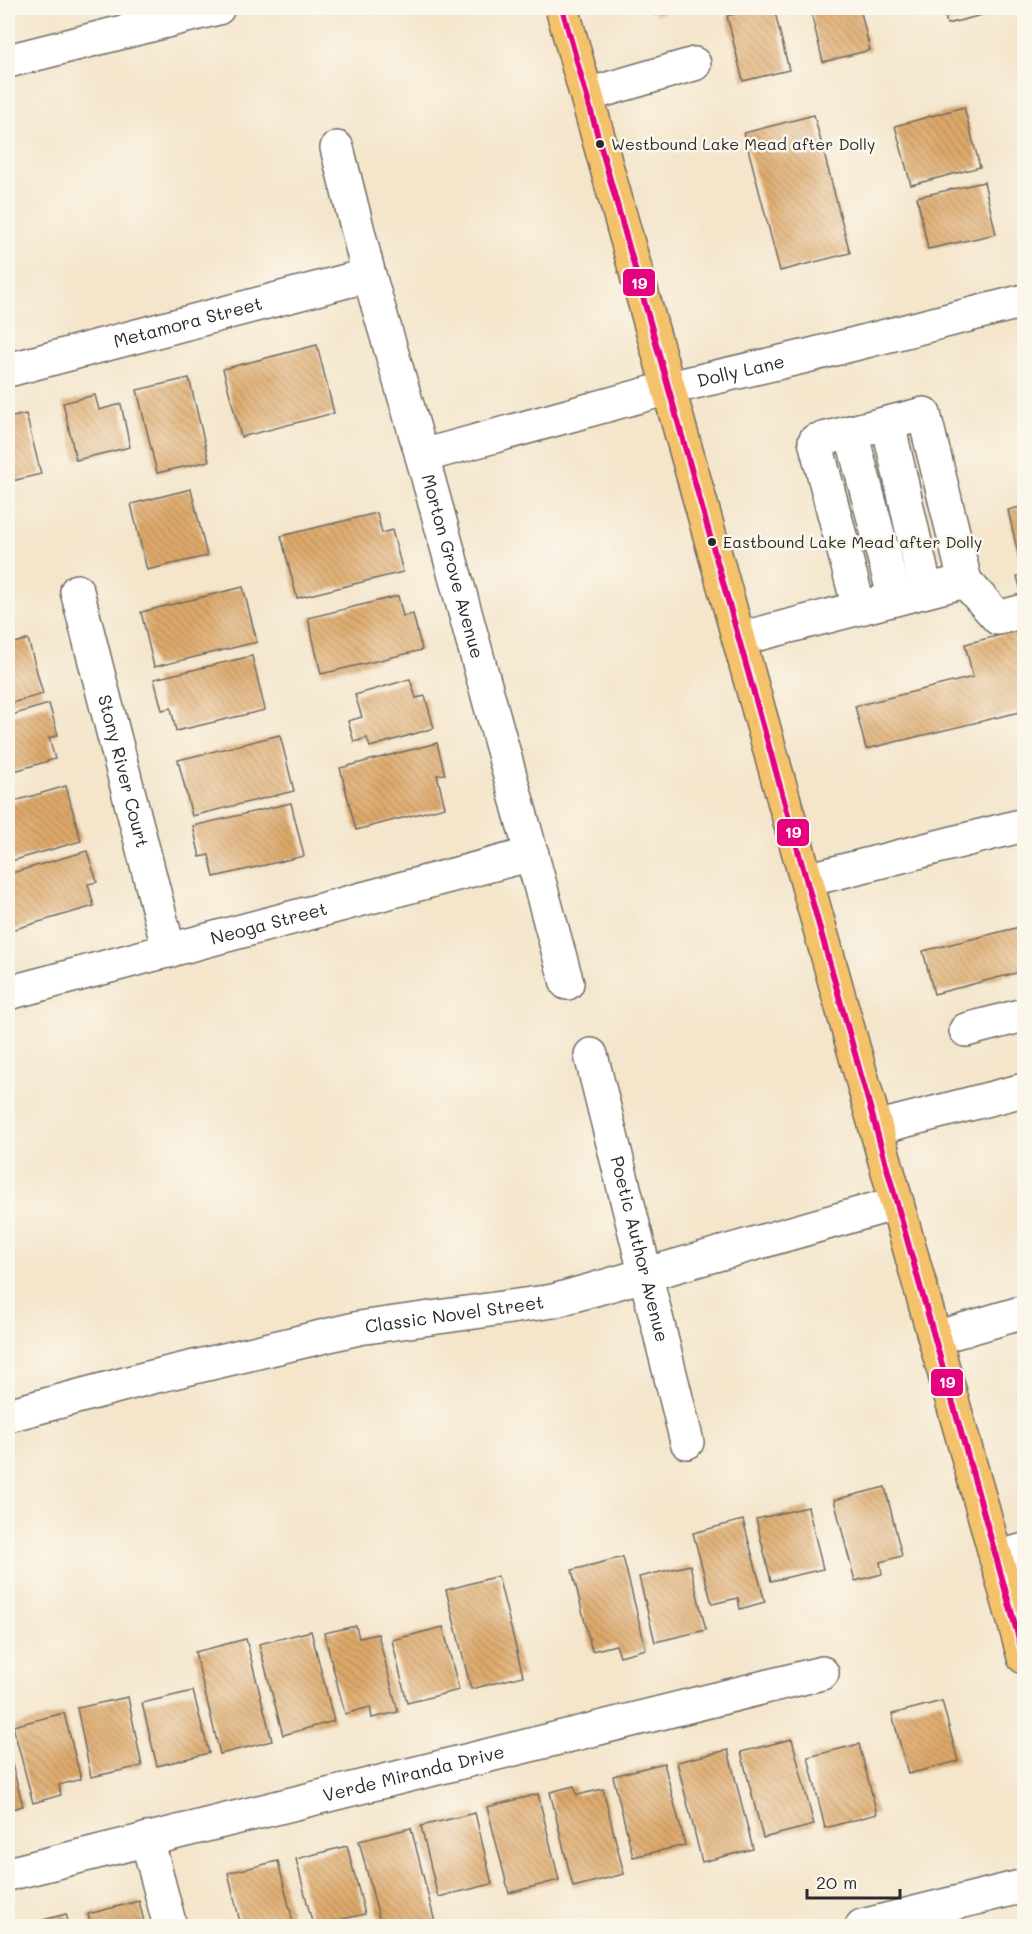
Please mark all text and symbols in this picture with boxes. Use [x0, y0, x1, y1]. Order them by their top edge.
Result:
place label: Westbound Lake Mead after Dolly [611, 133, 875, 154]
marker: Westbound Lake Mead after Dolly [594, 138, 606, 150]
line badge: 19 [622, 268, 656, 297]
text: 19 [631, 272, 648, 293]
street label: Metamora Street [111, 291, 265, 353]
street label: Dolly Lane [695, 349, 787, 392]
street label: Morton Grove Avenue [417, 471, 490, 661]
place label: Eastbound Lake Mead after Dolly [723, 531, 982, 552]
marker: Eastbound Lake Mead after Dolly [706, 536, 718, 548]
street label: Stony River Court [93, 692, 155, 850]
line badge: 19 [776, 818, 810, 847]
text: 19 [785, 821, 802, 842]
street label: Neoga Street [208, 896, 330, 950]
street label: Poetic Author Avenue [605, 1153, 675, 1344]
street label: Classic Novel Street [363, 1289, 545, 1338]
line badge: 19 [930, 1368, 964, 1397]
text: 19 [939, 1371, 956, 1392]
street label: Verde Miranda Drive [320, 1739, 507, 1807]
scale bar [807, 1862, 900, 1900]
text: 20 m [816, 1870, 857, 1894]

